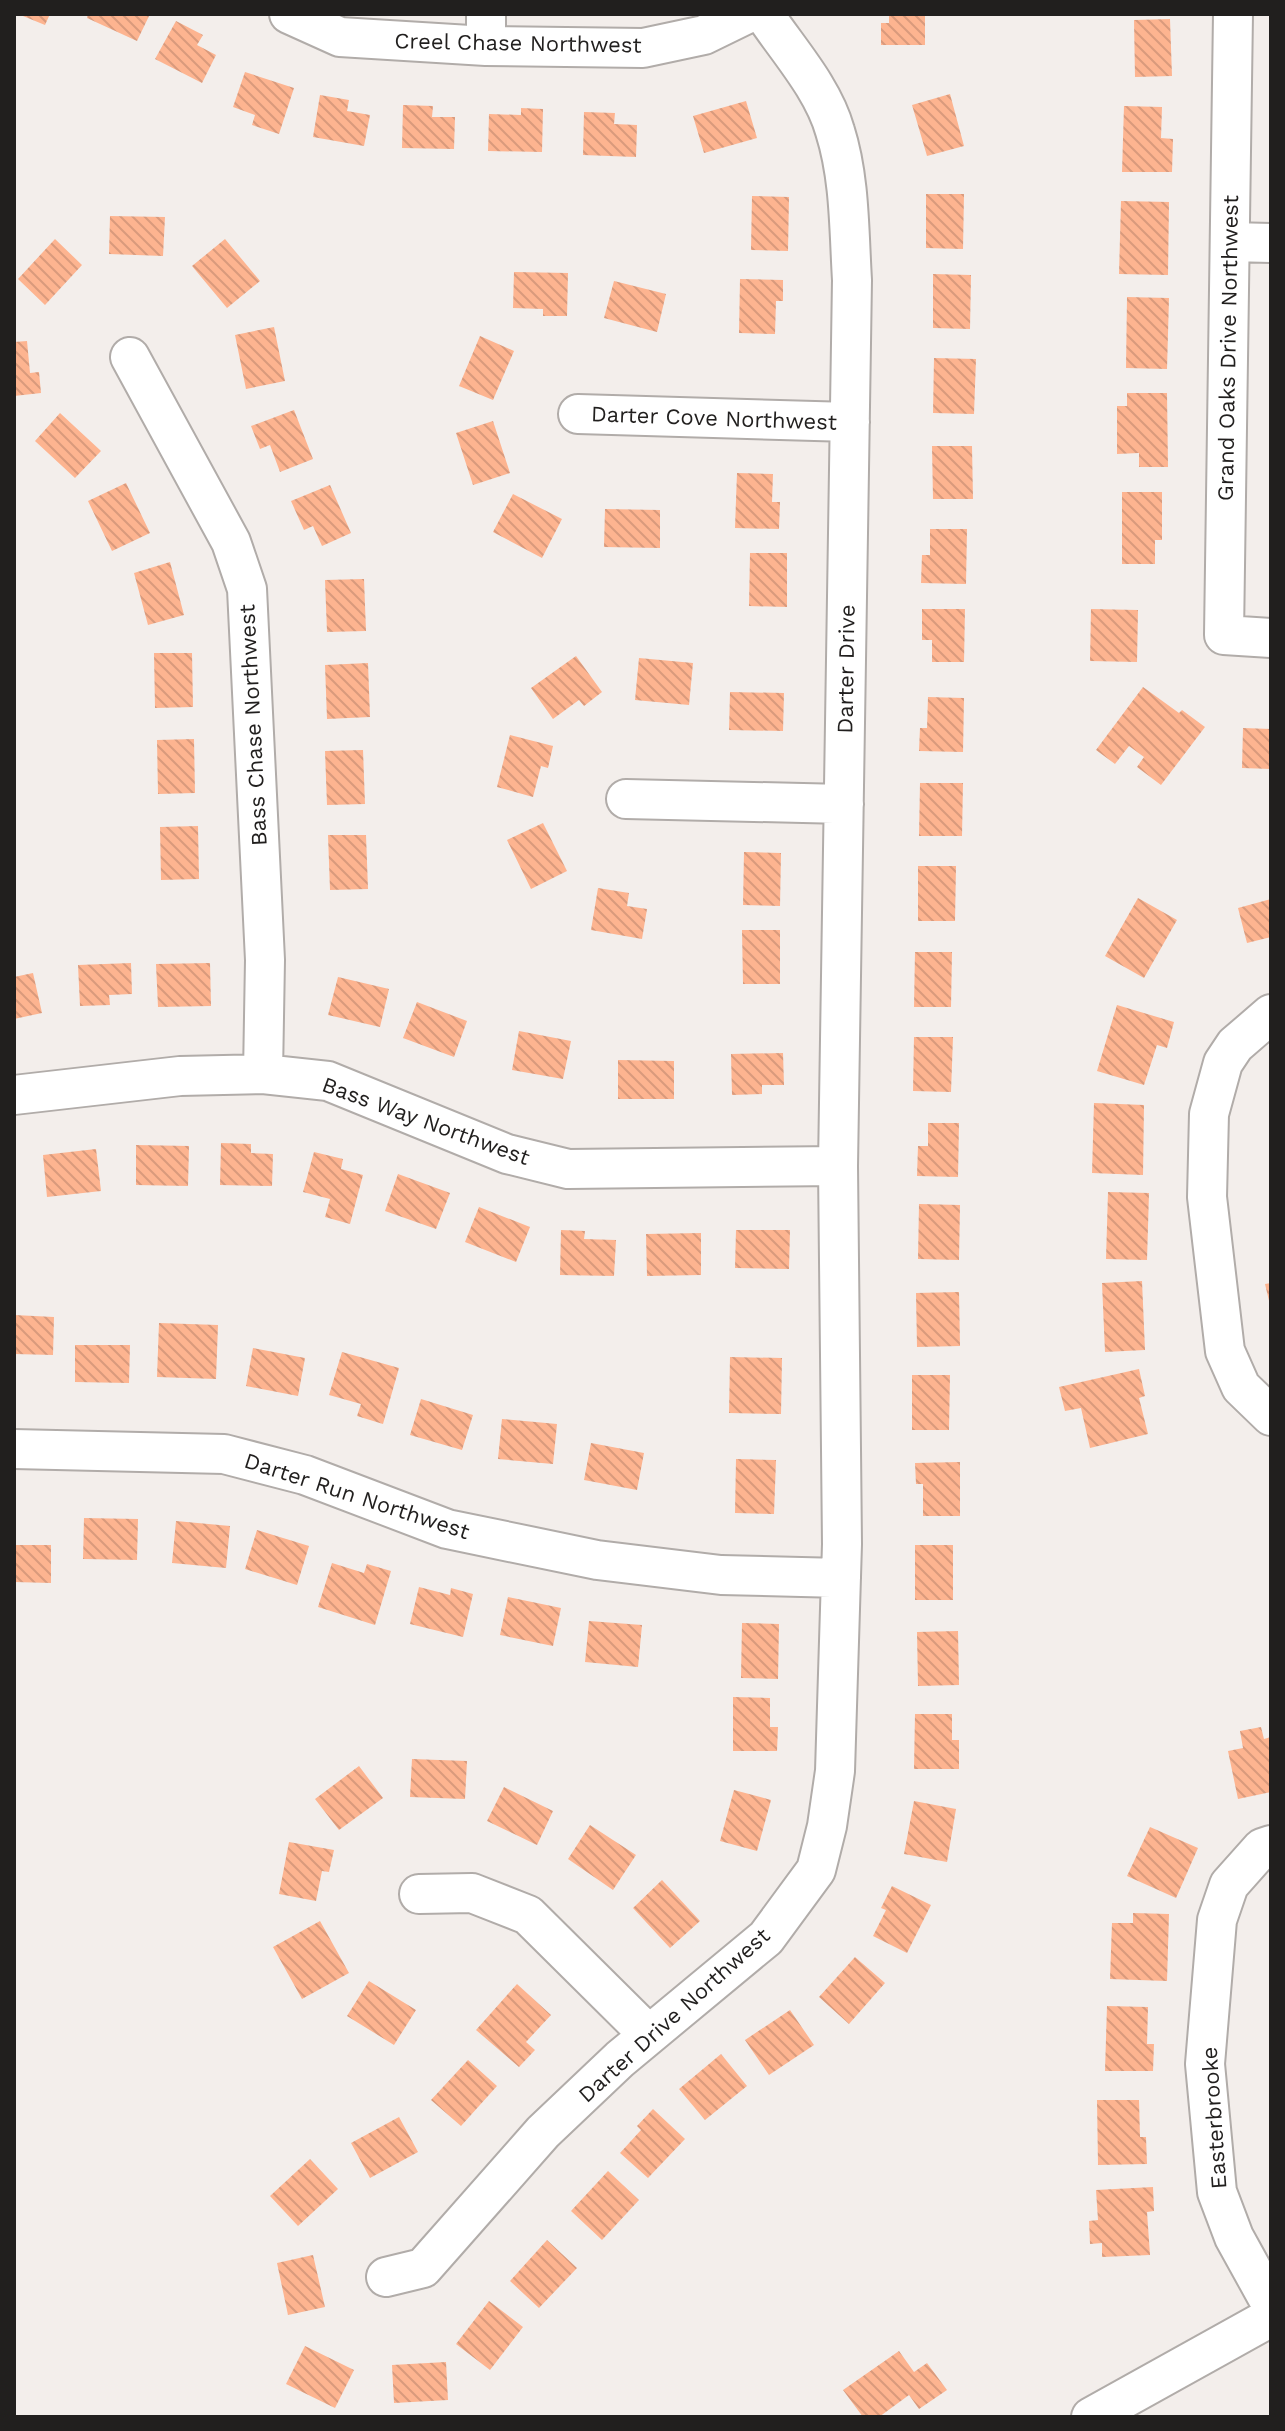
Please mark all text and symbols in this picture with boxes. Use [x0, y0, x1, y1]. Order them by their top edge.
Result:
street label: Creel Chase Northwest [394, 28, 642, 58]
street label: Grand Oaks Drive Northwest [1213, 195, 1243, 501]
street label: Darter Cove Northwest [591, 401, 837, 435]
street label: Bass Chase Northwest [234, 603, 272, 847]
street label: Darter Drive [832, 604, 860, 734]
street label: Bass Way Northwest [319, 1072, 533, 1170]
street label: Darter Run Northwest [241, 1448, 473, 1544]
street label: Darter Drive Northwest [573, 1923, 775, 2107]
street label: Easterbrooke [1197, 2046, 1231, 2190]

